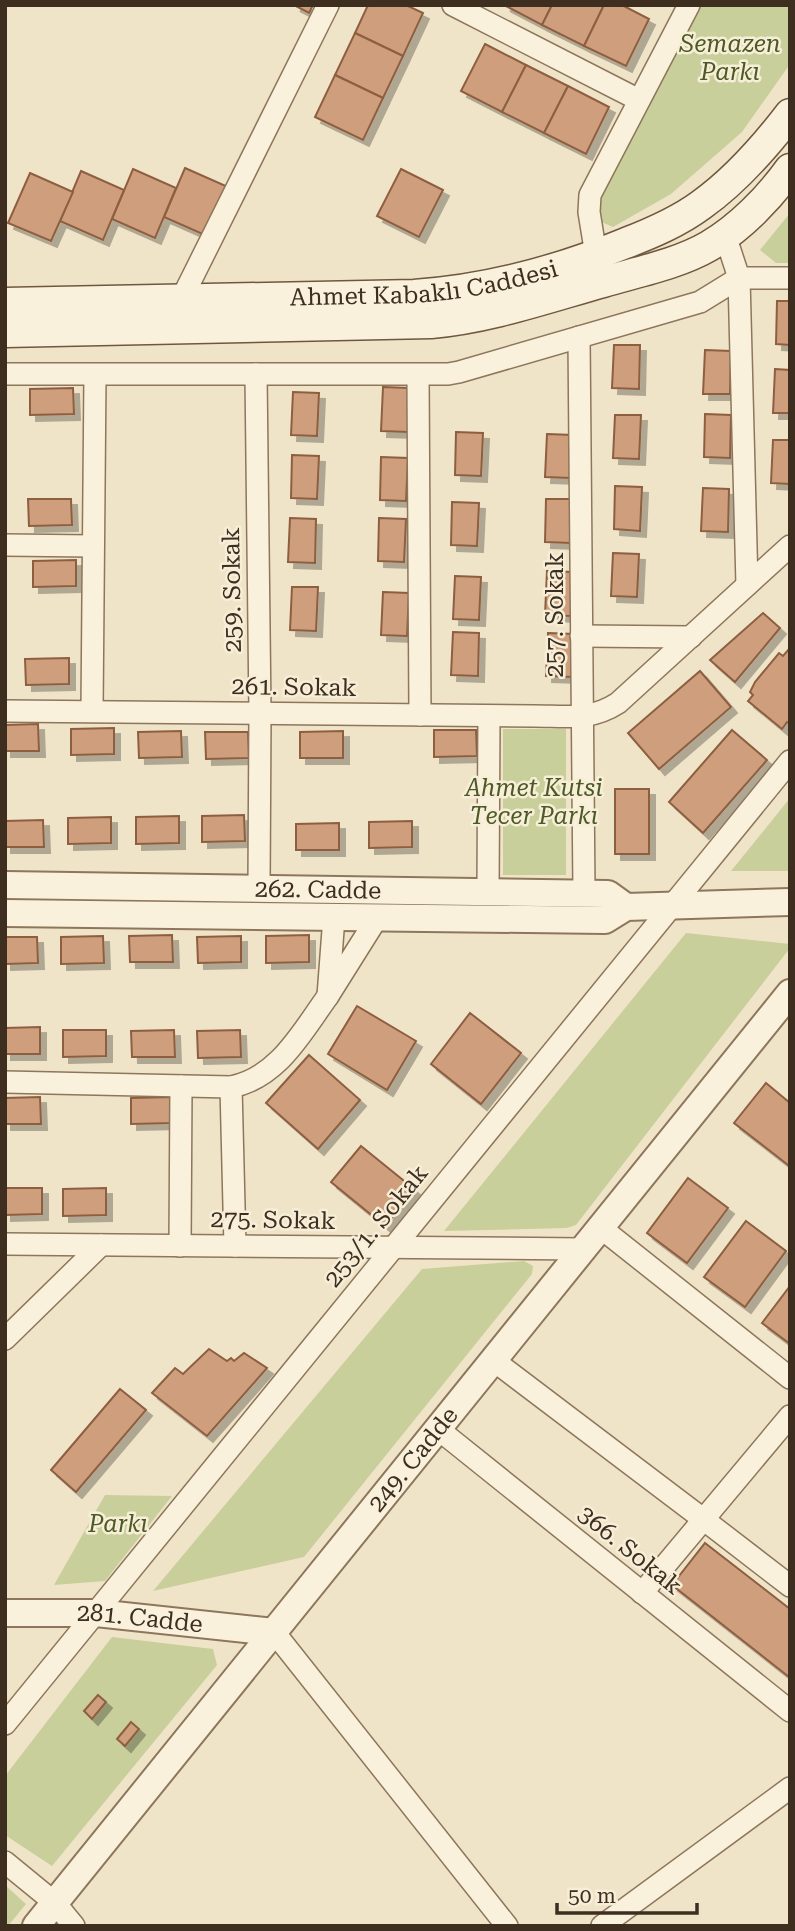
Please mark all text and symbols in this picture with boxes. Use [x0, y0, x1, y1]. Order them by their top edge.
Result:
park label: Semazen Parkı [678, 30, 781, 86]
street label: Ahmet Kabaklı Caddesi [290, 254, 561, 311]
street label: 259. Sokak [217, 527, 247, 653]
street label: 257. Sokak [541, 552, 569, 678]
street label: 261. Sokak [231, 672, 357, 702]
park label: Ahmet Kutsi Tecer Parkı [463, 774, 603, 830]
street label: 262. Cadde [254, 875, 381, 905]
street label: 253/1. Sokak [318, 1159, 434, 1293]
street label: 275. Sokak [210, 1205, 336, 1235]
street label: 249. Cadde [362, 1401, 464, 1517]
street label: 366. Sokak [573, 1500, 687, 1600]
park label: Parkı [87, 1510, 148, 1538]
street label: 281. Cadde [77, 1598, 204, 1638]
scale bar [557, 1871, 697, 1915]
text: 50 m [568, 1884, 616, 1908]

